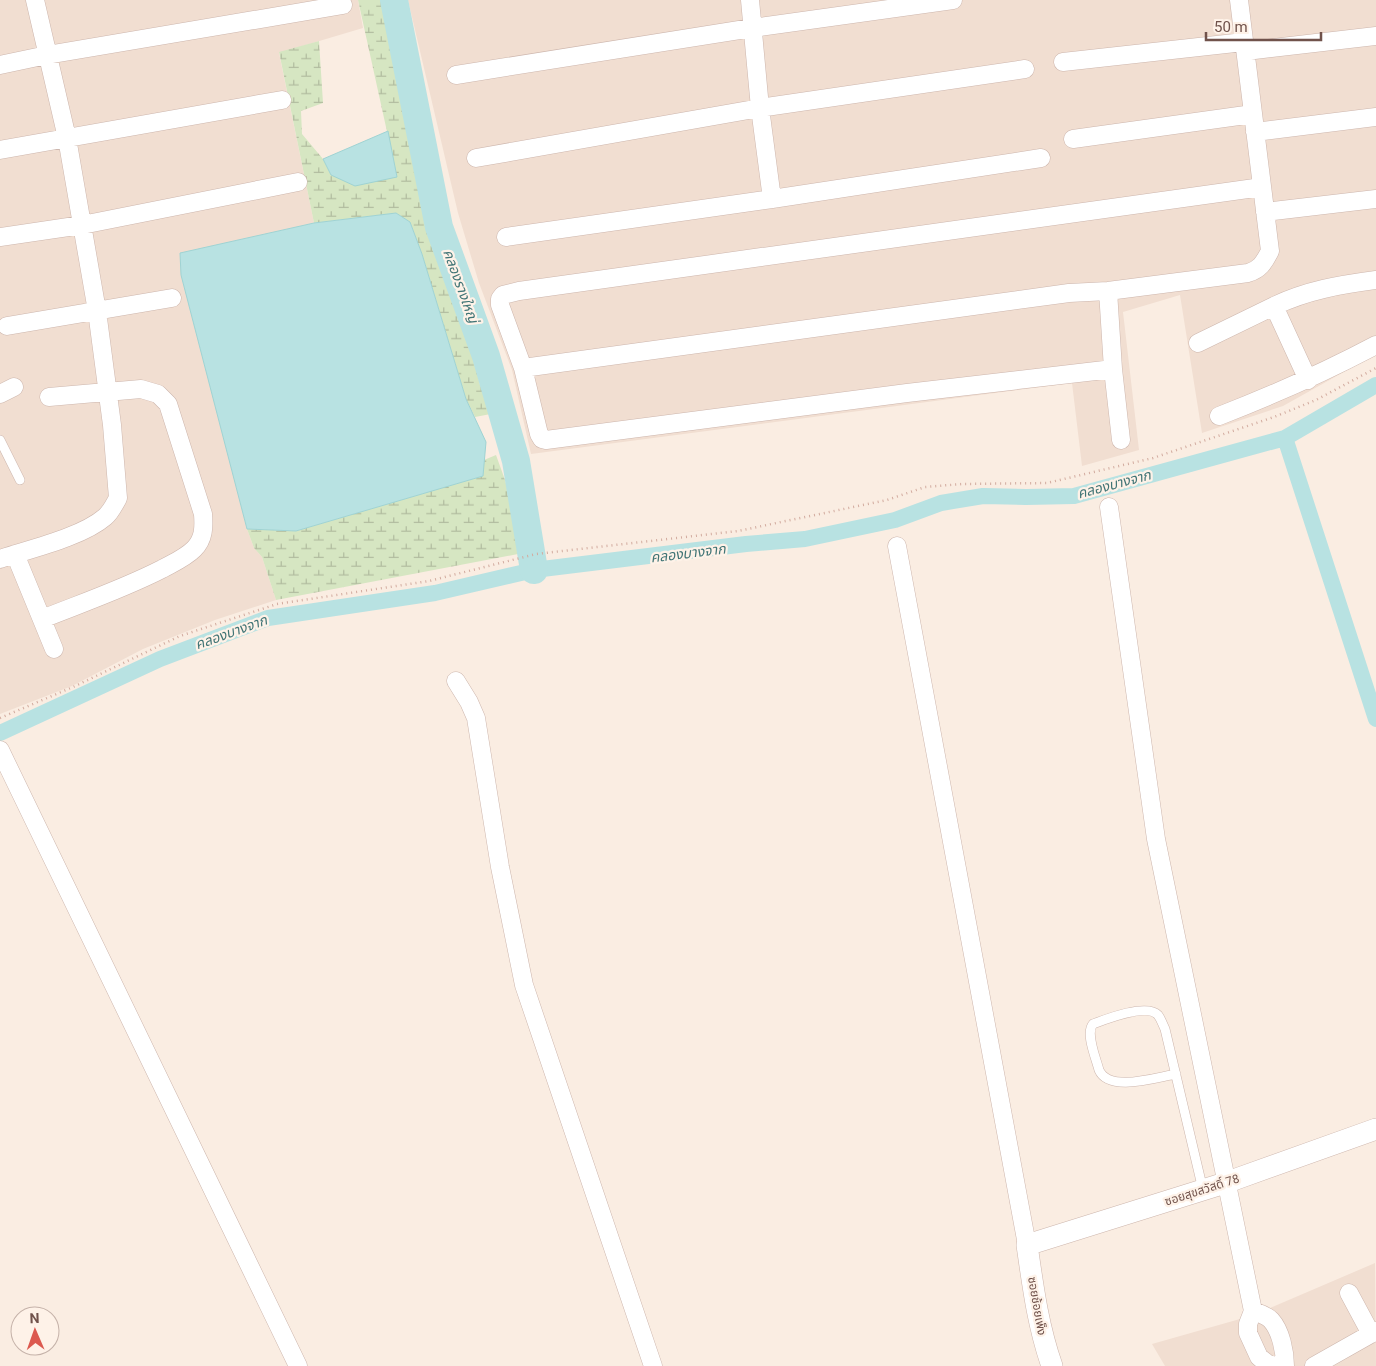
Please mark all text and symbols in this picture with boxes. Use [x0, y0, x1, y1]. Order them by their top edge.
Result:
scale bar [1206, 10, 1321, 42]
text: 50 m [1214, 18, 1248, 36]
water label: คลองรางใหญ่ [440, 247, 482, 327]
water label: คลองบางจาก [1076, 466, 1153, 501]
water label: คลองบางจาก [650, 540, 727, 566]
water label: คลองบางจาก [193, 611, 270, 652]
street label: ซอยสุขสวัสดิ์ 78 [1163, 1171, 1241, 1209]
street label: ซอยช้อยเพ็ง [1025, 1276, 1049, 1336]
north arrow [10, 1306, 60, 1356]
text: N [29, 1310, 40, 1326]

